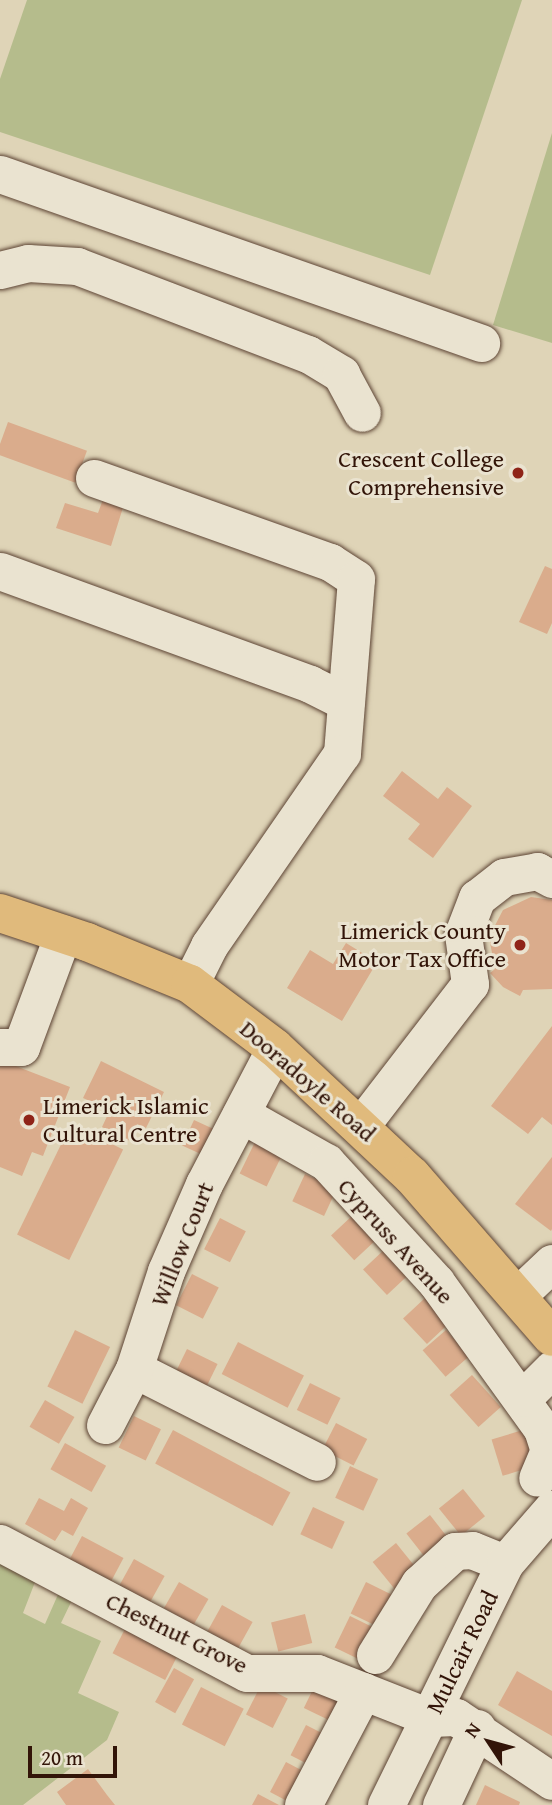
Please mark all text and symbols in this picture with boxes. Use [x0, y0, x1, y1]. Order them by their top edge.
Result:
place label: Crescent College Comprehensive [338, 445, 504, 501]
marker: Crescent College Comprehensive [510, 465, 526, 481]
place label: Limerick County Motor Tax Office [338, 917, 506, 973]
marker: Limerick County Motor Tax Office [512, 937, 528, 953]
street label: Dooradoyle Road [234, 1014, 382, 1148]
place label: Limerick Islamic Cultural Centre [43, 1092, 209, 1148]
marker: Limerick Islamic Cultural Centre [21, 1112, 37, 1128]
street label: Cypruss Avenue [332, 1172, 460, 1310]
street label: Willow Court [144, 1178, 220, 1310]
street label: Chestnut Grove [101, 1586, 253, 1680]
street label: Mulcair Road [420, 1586, 504, 1718]
north arrow [454, 1707, 524, 1777]
text: N [457, 1716, 487, 1743]
scale bar [32, 1731, 121, 1775]
text: 20 m [41, 1742, 83, 1773]

